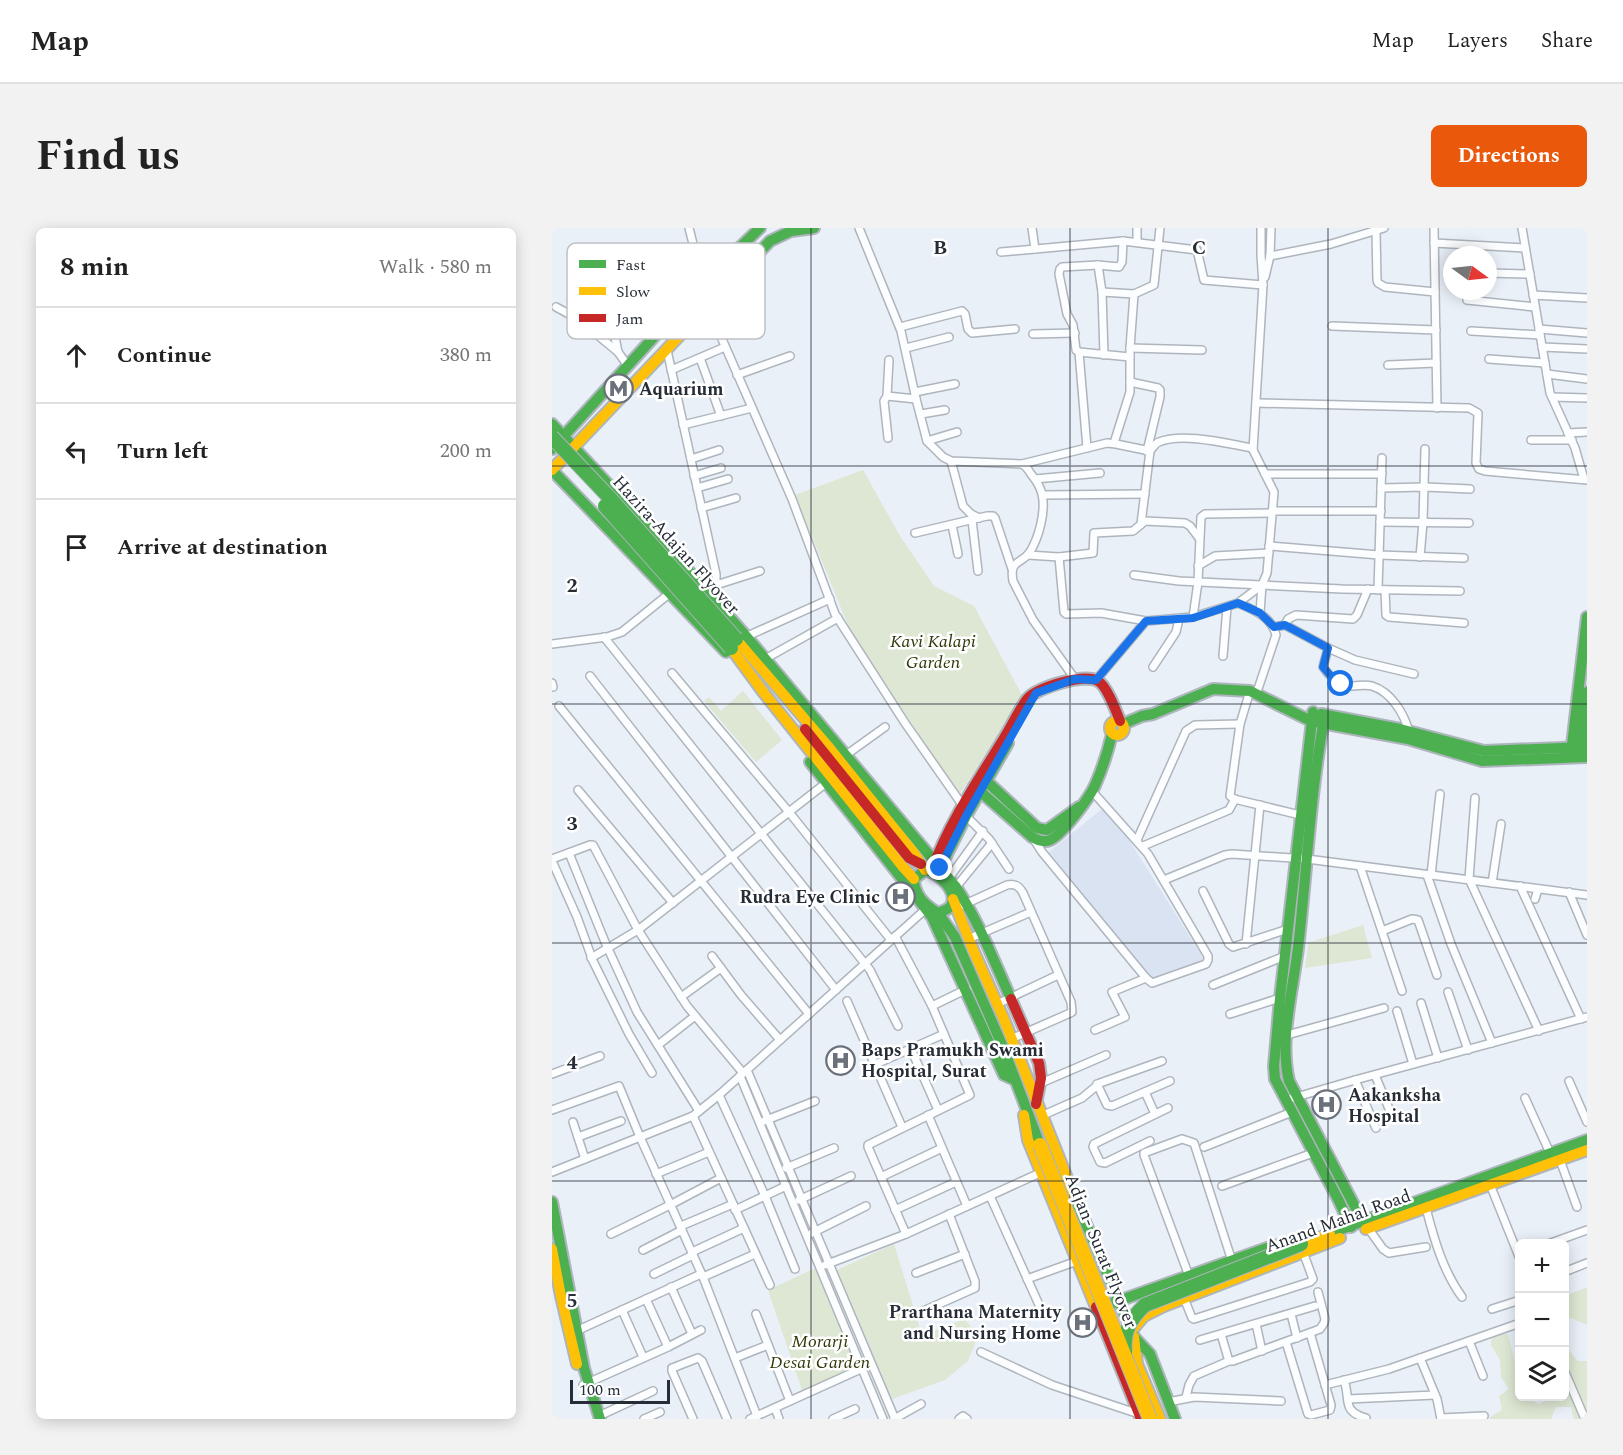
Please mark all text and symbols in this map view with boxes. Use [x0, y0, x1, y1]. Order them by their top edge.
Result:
text: Map [30, 20, 89, 63]
text: Map [1372, 25, 1414, 57]
text: Layers [1447, 25, 1508, 57]
text: Share [1541, 25, 1593, 57]
text: Find us [36, 125, 180, 188]
button: Directions [1431, 125, 1587, 187]
text: B [933, 233, 947, 263]
text: C [1192, 233, 1206, 263]
legend [567, 243, 765, 339]
north arrow [1443, 246, 1497, 300]
text: 8 min [60, 247, 129, 287]
text: Walk · 580 m [379, 252, 492, 282]
text: Fast [616, 253, 646, 277]
text: Slow [616, 280, 651, 304]
text: Jam [616, 307, 644, 331]
icon: ahead [60, 339, 93, 372]
text: Continue [117, 339, 212, 372]
text: 380 m [440, 340, 492, 370]
metro station icon: Aquarium [602, 373, 634, 405]
place label: Aquarium [639, 376, 723, 403]
icon: left [60, 435, 93, 468]
text: Turn left [117, 435, 209, 468]
text: 200 m [440, 436, 492, 466]
street label: Hazira-Adajan Flyover [606, 469, 746, 621]
icon: arrive [60, 531, 93, 564]
text: Arrive at destination [117, 531, 328, 564]
text: 2 [566, 571, 578, 601]
park label: Kavi Kalapi Garden [890, 628, 976, 676]
route start [1327, 670, 1353, 696]
text: 3 [566, 809, 578, 839]
route end [926, 854, 952, 880]
hospital icon: Rudra Eye Clinic [885, 881, 917, 913]
place label: Rudra Eye Clinic [740, 884, 880, 911]
place label: Baps Pramukh Swami Hospital, Surat [861, 1037, 1044, 1085]
hospital icon: Baps Pramukh Swami Hospital, Surat [824, 1044, 856, 1076]
text: 4 [566, 1048, 578, 1078]
place label: Aakanksha Hospital [1348, 1082, 1442, 1130]
hospital icon: Aakanksha Hospital [1311, 1089, 1343, 1121]
street label: Adjan- Surat Flyover [1058, 1170, 1144, 1332]
street label: Anand Mahal Road [1261, 1182, 1415, 1260]
map controls [1515, 1239, 1569, 1401]
button: + [1515, 1239, 1569, 1293]
text: 5 [566, 1286, 578, 1316]
button: − [1515, 1293, 1569, 1347]
place label: Prarthana Maternity and Nursing Home [889, 1299, 1062, 1347]
hospital icon: Prarthana Maternity and Nursing Home [1066, 1306, 1098, 1338]
park label: Morarji Desai Garden [770, 1328, 871, 1376]
button: layers [1515, 1347, 1569, 1401]
scale bar [570, 1377, 670, 1404]
text: 100 m [579, 1378, 621, 1402]

